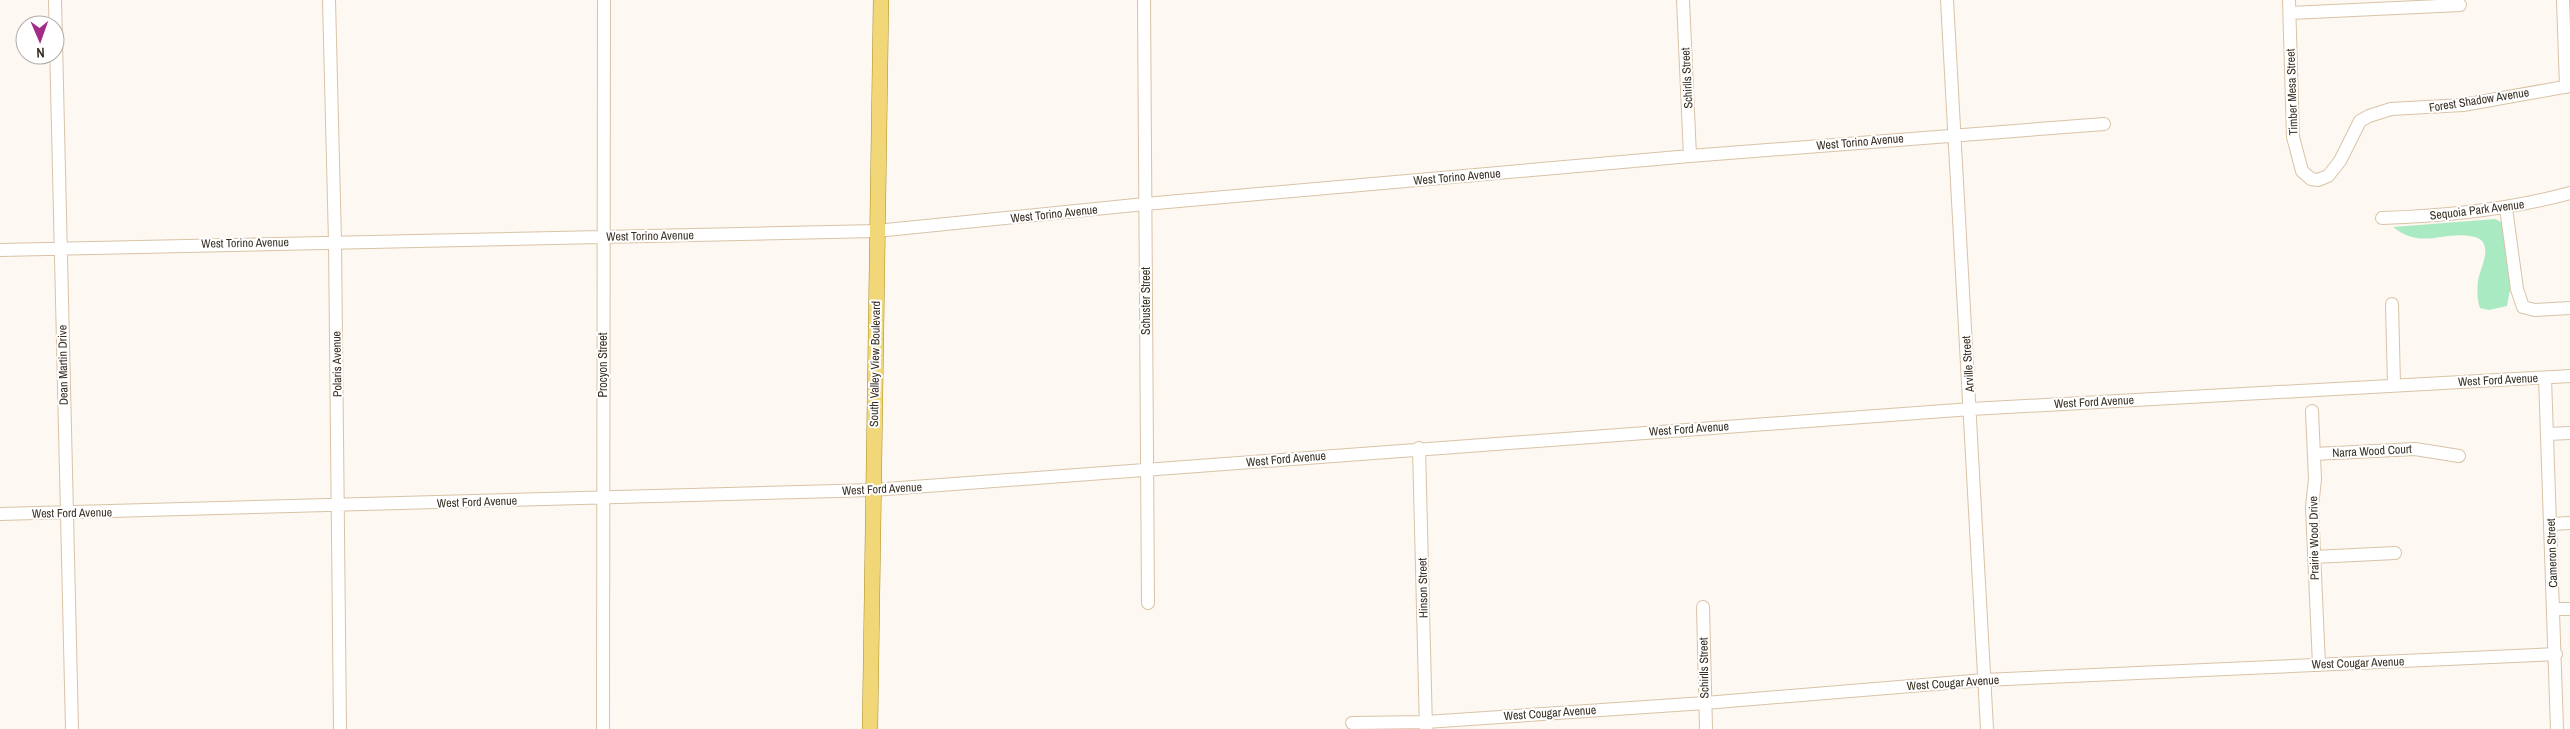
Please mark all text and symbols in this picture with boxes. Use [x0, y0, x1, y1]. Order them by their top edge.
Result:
north arrow [15, 15, 65, 65]
text: N [36, 44, 45, 62]
street label: Schirlls Street [1677, 47, 1697, 109]
street label: Timber Mesa Street [2282, 48, 2302, 136]
street label: Forest Shadow Avenue [2428, 84, 2530, 116]
street label: West Torino Avenue [1816, 130, 1904, 154]
street label: West Torino Avenue [1413, 165, 1501, 189]
street label: Sequoia Park Avenue [2429, 196, 2525, 224]
street label: West Torino Avenue [1010, 201, 1098, 227]
street label: West Torino Avenue [606, 227, 694, 245]
street label: West Torino Avenue [201, 234, 289, 252]
street label: Schuster Street [1138, 267, 1154, 335]
street label: South Valley View Boulevard [866, 301, 884, 427]
street label: Dean Martin Drive [54, 325, 72, 405]
street label: Polaris Avenue [328, 331, 346, 397]
street label: Procyon Street [595, 332, 611, 398]
street label: Arville Street [1958, 335, 1978, 394]
street label: West Ford Avenue [2458, 370, 2538, 390]
street label: West Ford Avenue [2054, 392, 2134, 412]
street label: West Ford Avenue [1648, 418, 1730, 440]
street label: Narra Wood Court [2332, 441, 2412, 461]
street label: West Ford Avenue [1245, 448, 1327, 470]
street label: West Ford Avenue [842, 479, 922, 499]
street label: West Ford Avenue [437, 493, 517, 511]
street label: Prairie Wood Drive [2305, 496, 2323, 580]
street label: West Ford Avenue [32, 504, 112, 522]
street label: Cameron Street [2543, 518, 2561, 588]
street label: Hinson Street [1414, 558, 1432, 618]
street label: Schirlls Street [1695, 637, 1713, 699]
street label: West Cougar Avenue [2311, 653, 2405, 673]
street label: West Cougar Avenue [1906, 672, 2000, 694]
street label: West Cougar Avenue [1503, 702, 1597, 724]

